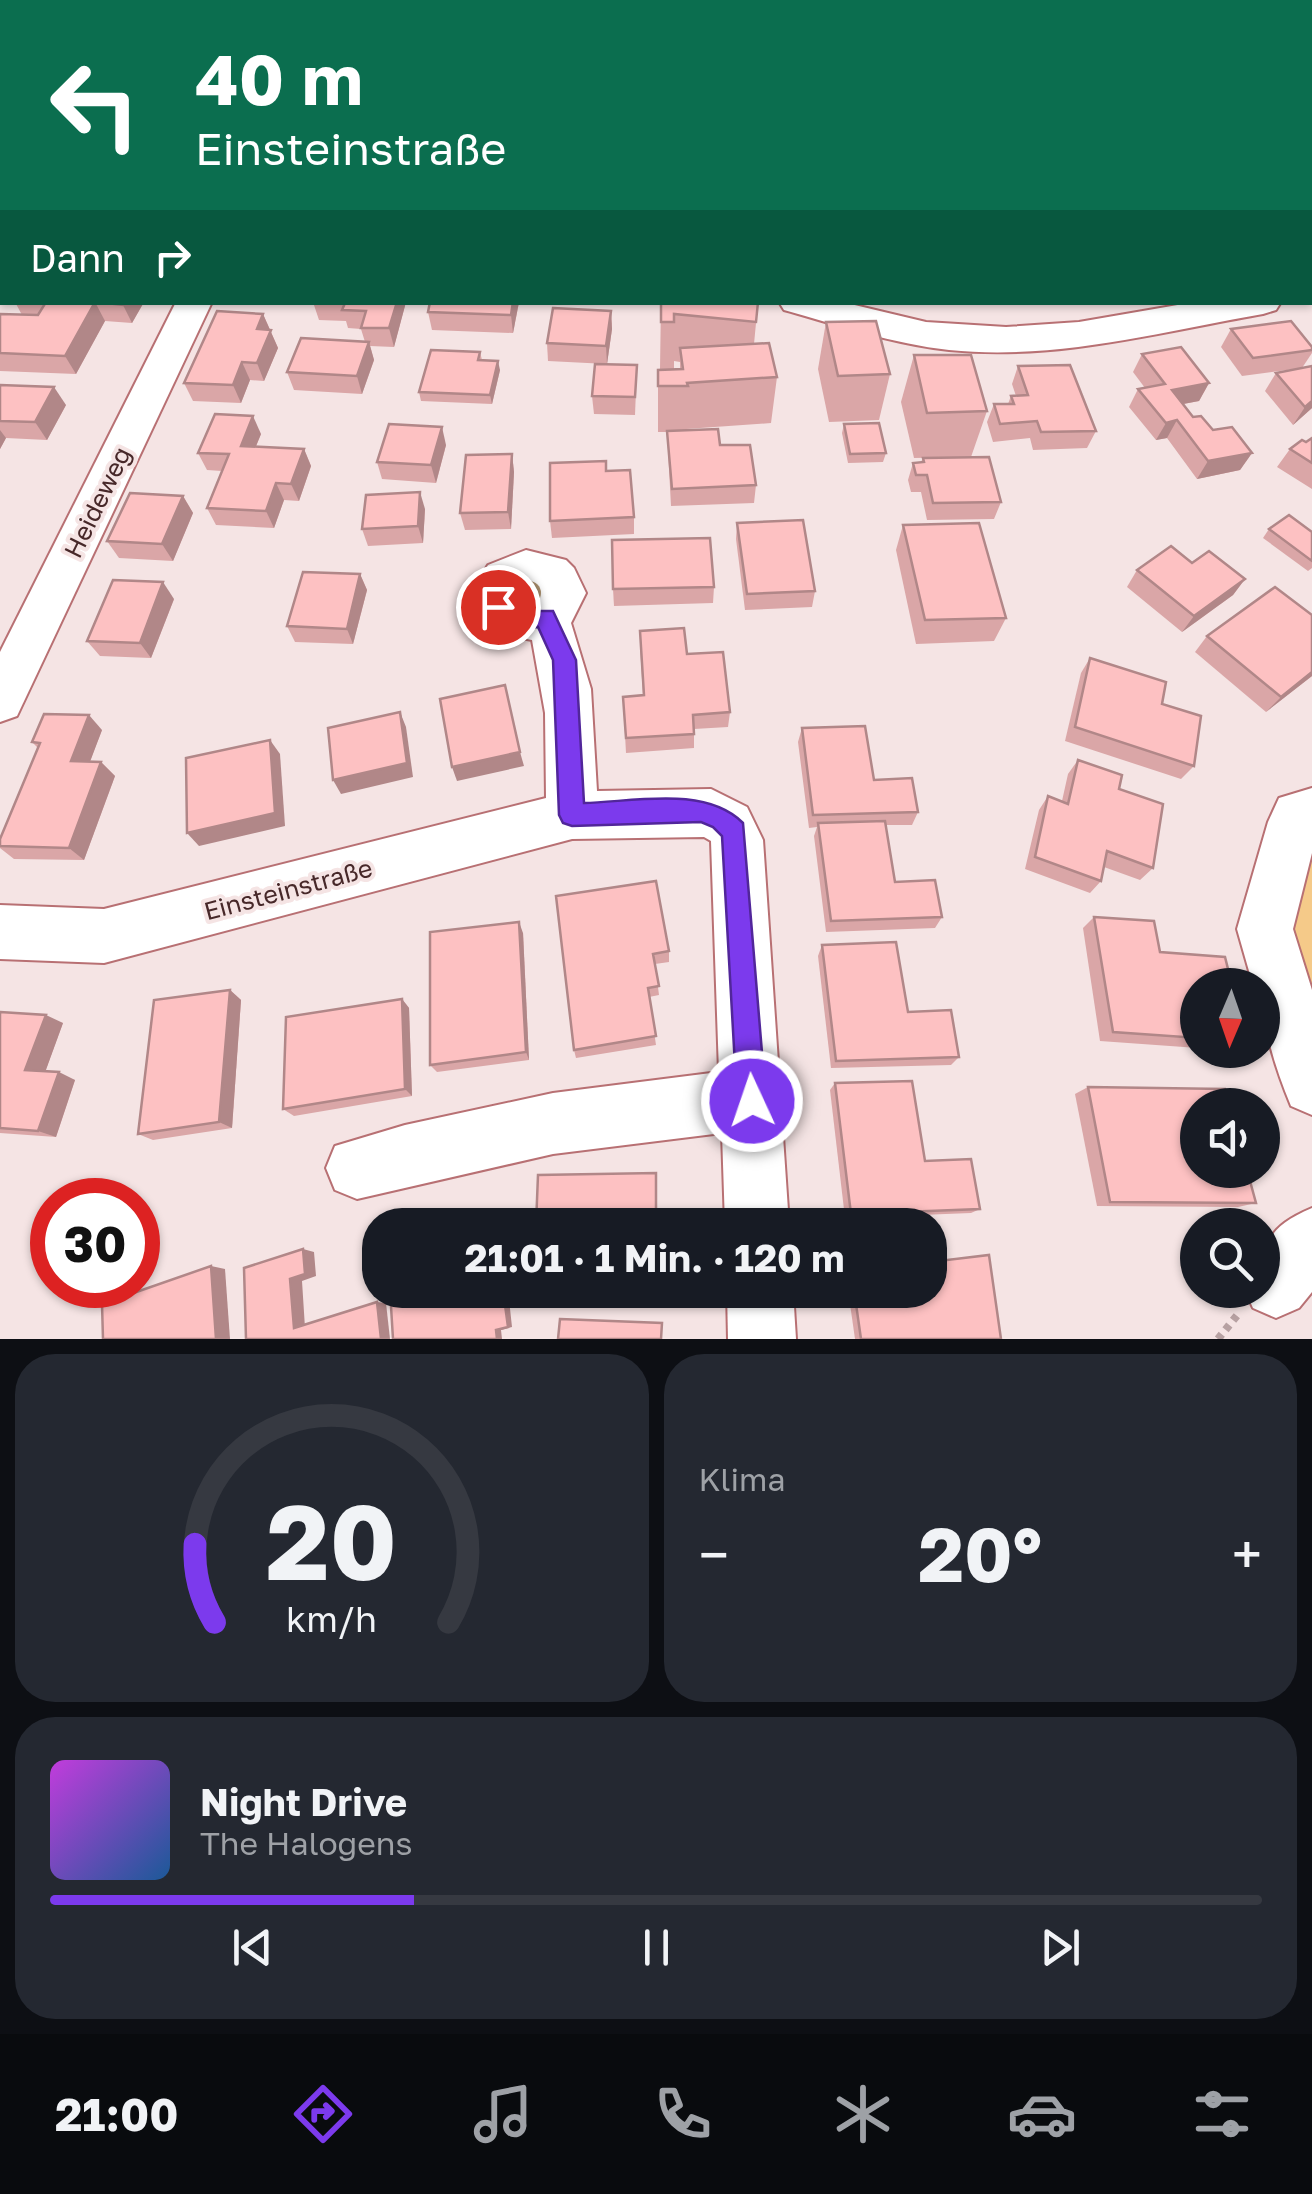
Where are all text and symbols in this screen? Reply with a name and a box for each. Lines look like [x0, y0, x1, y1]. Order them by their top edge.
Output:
text: 40 m [195, 36, 363, 120]
icon: left [30, 40, 160, 170]
text: Einsteinstraße [195, 121, 506, 175]
icon: right [145, 230, 200, 285]
text: Dann [30, 235, 125, 280]
street label: Heideweg [57, 441, 137, 563]
pin [456, 565, 541, 650]
icon: arrive [471, 580, 526, 635]
street label: Einsteinstraße [200, 852, 376, 926]
north arrow [1180, 968, 1280, 1068]
map controls [1180, 968, 1280, 1308]
position arrow [700, 1049, 804, 1153]
button: sound [1180, 1088, 1280, 1188]
speed limit sign: 30 [30, 1178, 160, 1308]
button: search [1180, 1208, 1280, 1308]
text: 21:01 · 1 Min. · 120 m [464, 1235, 845, 1280]
text: Klima [699, 1460, 785, 1498]
text: 20 [266, 1478, 397, 1603]
text: 20° [918, 1508, 1042, 1599]
text: − [699, 1521, 729, 1587]
text: + [1232, 1521, 1262, 1587]
text: km/h [286, 1597, 377, 1640]
text: Night Drive [200, 1779, 407, 1824]
text: The Halogens [200, 1824, 412, 1862]
icon: previous [225, 1920, 280, 1975]
icon: pause [629, 1920, 684, 1975]
icon: next [1033, 1920, 1088, 1975]
icon: directions [288, 2079, 358, 2149]
icon: music [468, 2079, 538, 2149]
icon: phone [648, 2079, 718, 2149]
icon: climate [828, 2079, 898, 2149]
icon: car [1007, 2079, 1077, 2149]
icon: filters [1187, 2079, 1257, 2149]
text: 21:00 [55, 2087, 178, 2141]

